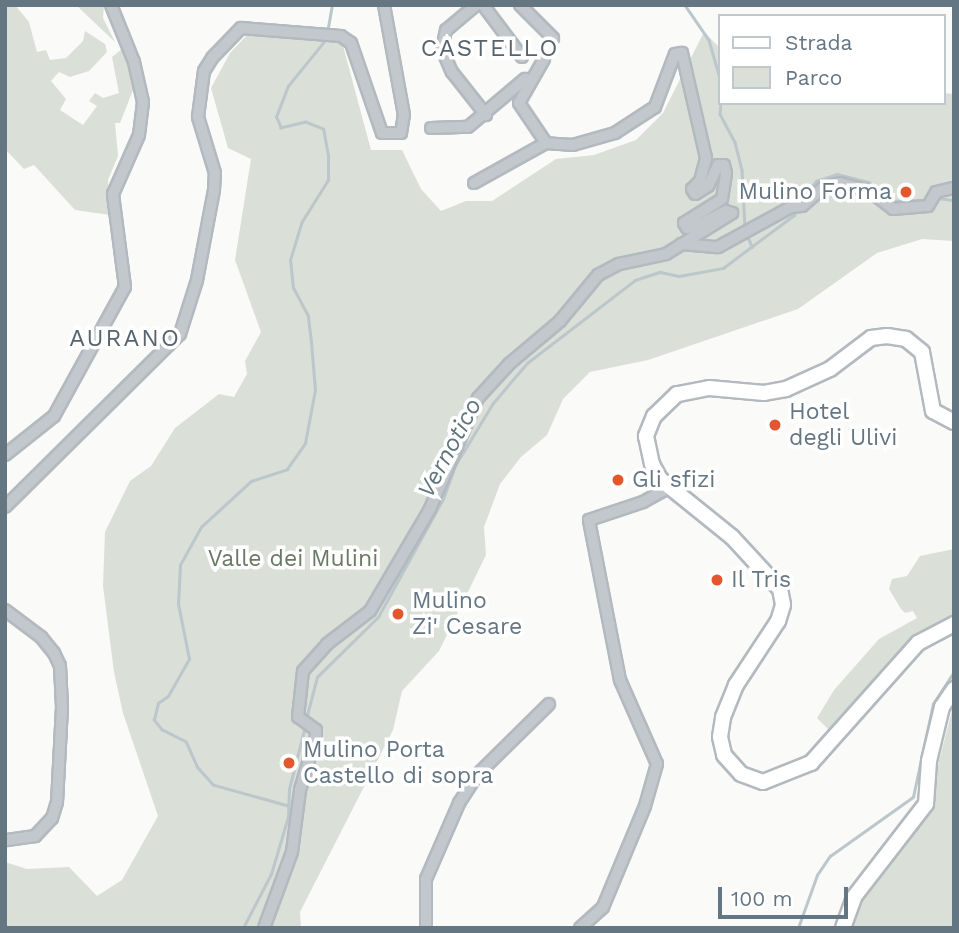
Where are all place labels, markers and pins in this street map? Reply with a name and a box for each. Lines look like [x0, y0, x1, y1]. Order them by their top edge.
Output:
place label: Mulino Forma [738, 178, 892, 206]
marker: Mulino Forma [898, 184, 914, 200]
place label: Hotel degli Ulivi [789, 398, 897, 452]
marker: Hotel degli Ulivi [767, 417, 783, 433]
place label: Gli sfizi [632, 466, 715, 494]
marker: Gli sfizi [610, 472, 626, 488]
place label: Il Tris [731, 566, 792, 594]
marker: Il Tris [709, 572, 725, 588]
place label: Mulino Zi' Cesare [412, 587, 522, 641]
marker: Mulino Zi' Cesare [390, 606, 406, 622]
place label: Mulino Porta Castello di sopra [303, 736, 493, 790]
marker: Mulino Porta Castello di sopra [281, 755, 297, 771]

